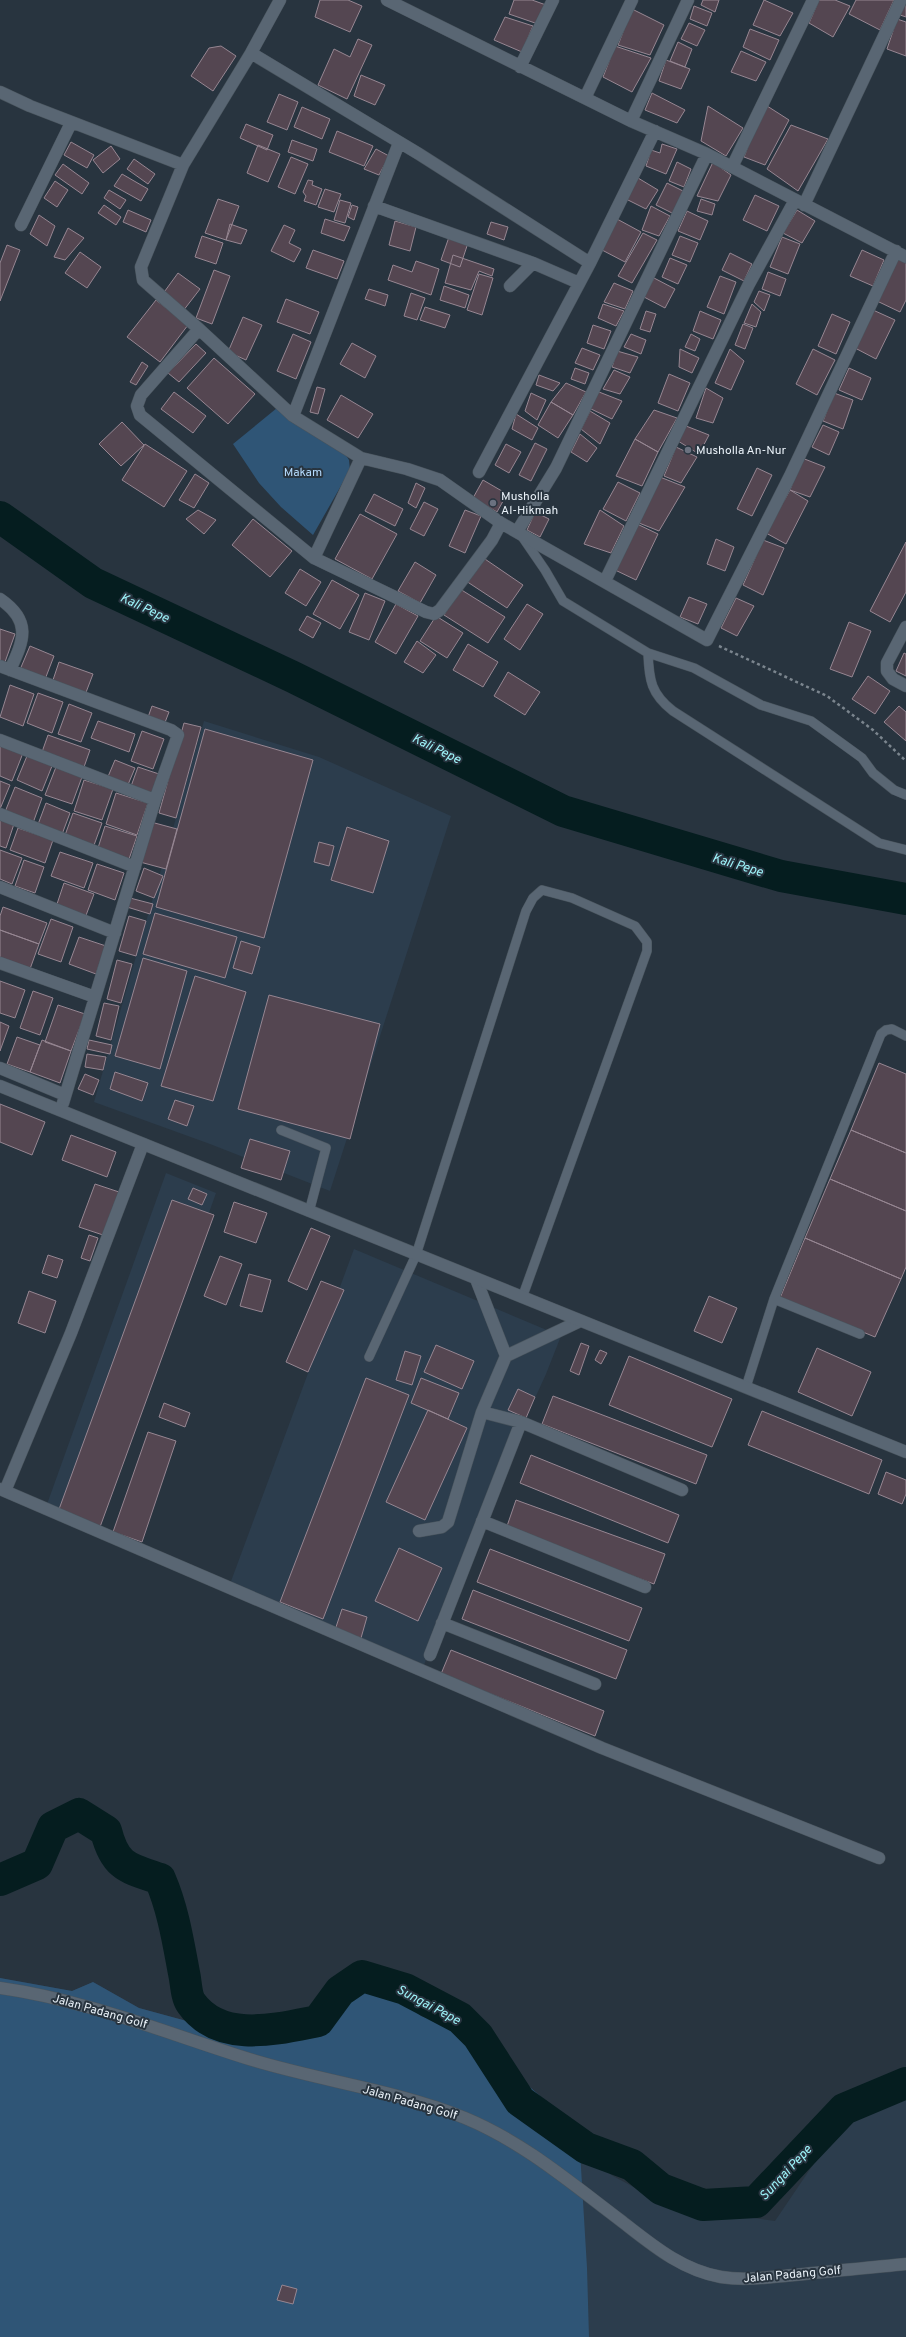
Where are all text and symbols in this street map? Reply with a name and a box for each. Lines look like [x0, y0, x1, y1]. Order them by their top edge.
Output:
place label: Musholla An-Nur [696, 443, 787, 459]
marker: Musholla An-Nur [683, 445, 693, 455]
park label: Makam [284, 465, 322, 481]
place label: Musholla Al-Hikmah [501, 489, 558, 519]
marker: Musholla Al-Hikmah [488, 498, 498, 508]
water label: Kali Pepe [117, 591, 171, 627]
water label: Kali Pepe [409, 731, 463, 769]
water label: Kali Pepe [710, 851, 765, 881]
water label: Sungai Pepe [393, 1982, 463, 2029]
street label: Jalan Padang Golf [51, 1991, 149, 2033]
street label: Jalan Padang Golf [361, 2082, 459, 2124]
water label: Sungai Pepe [757, 2142, 816, 2204]
street label: Jalan Padang Golf [743, 2263, 841, 2287]

